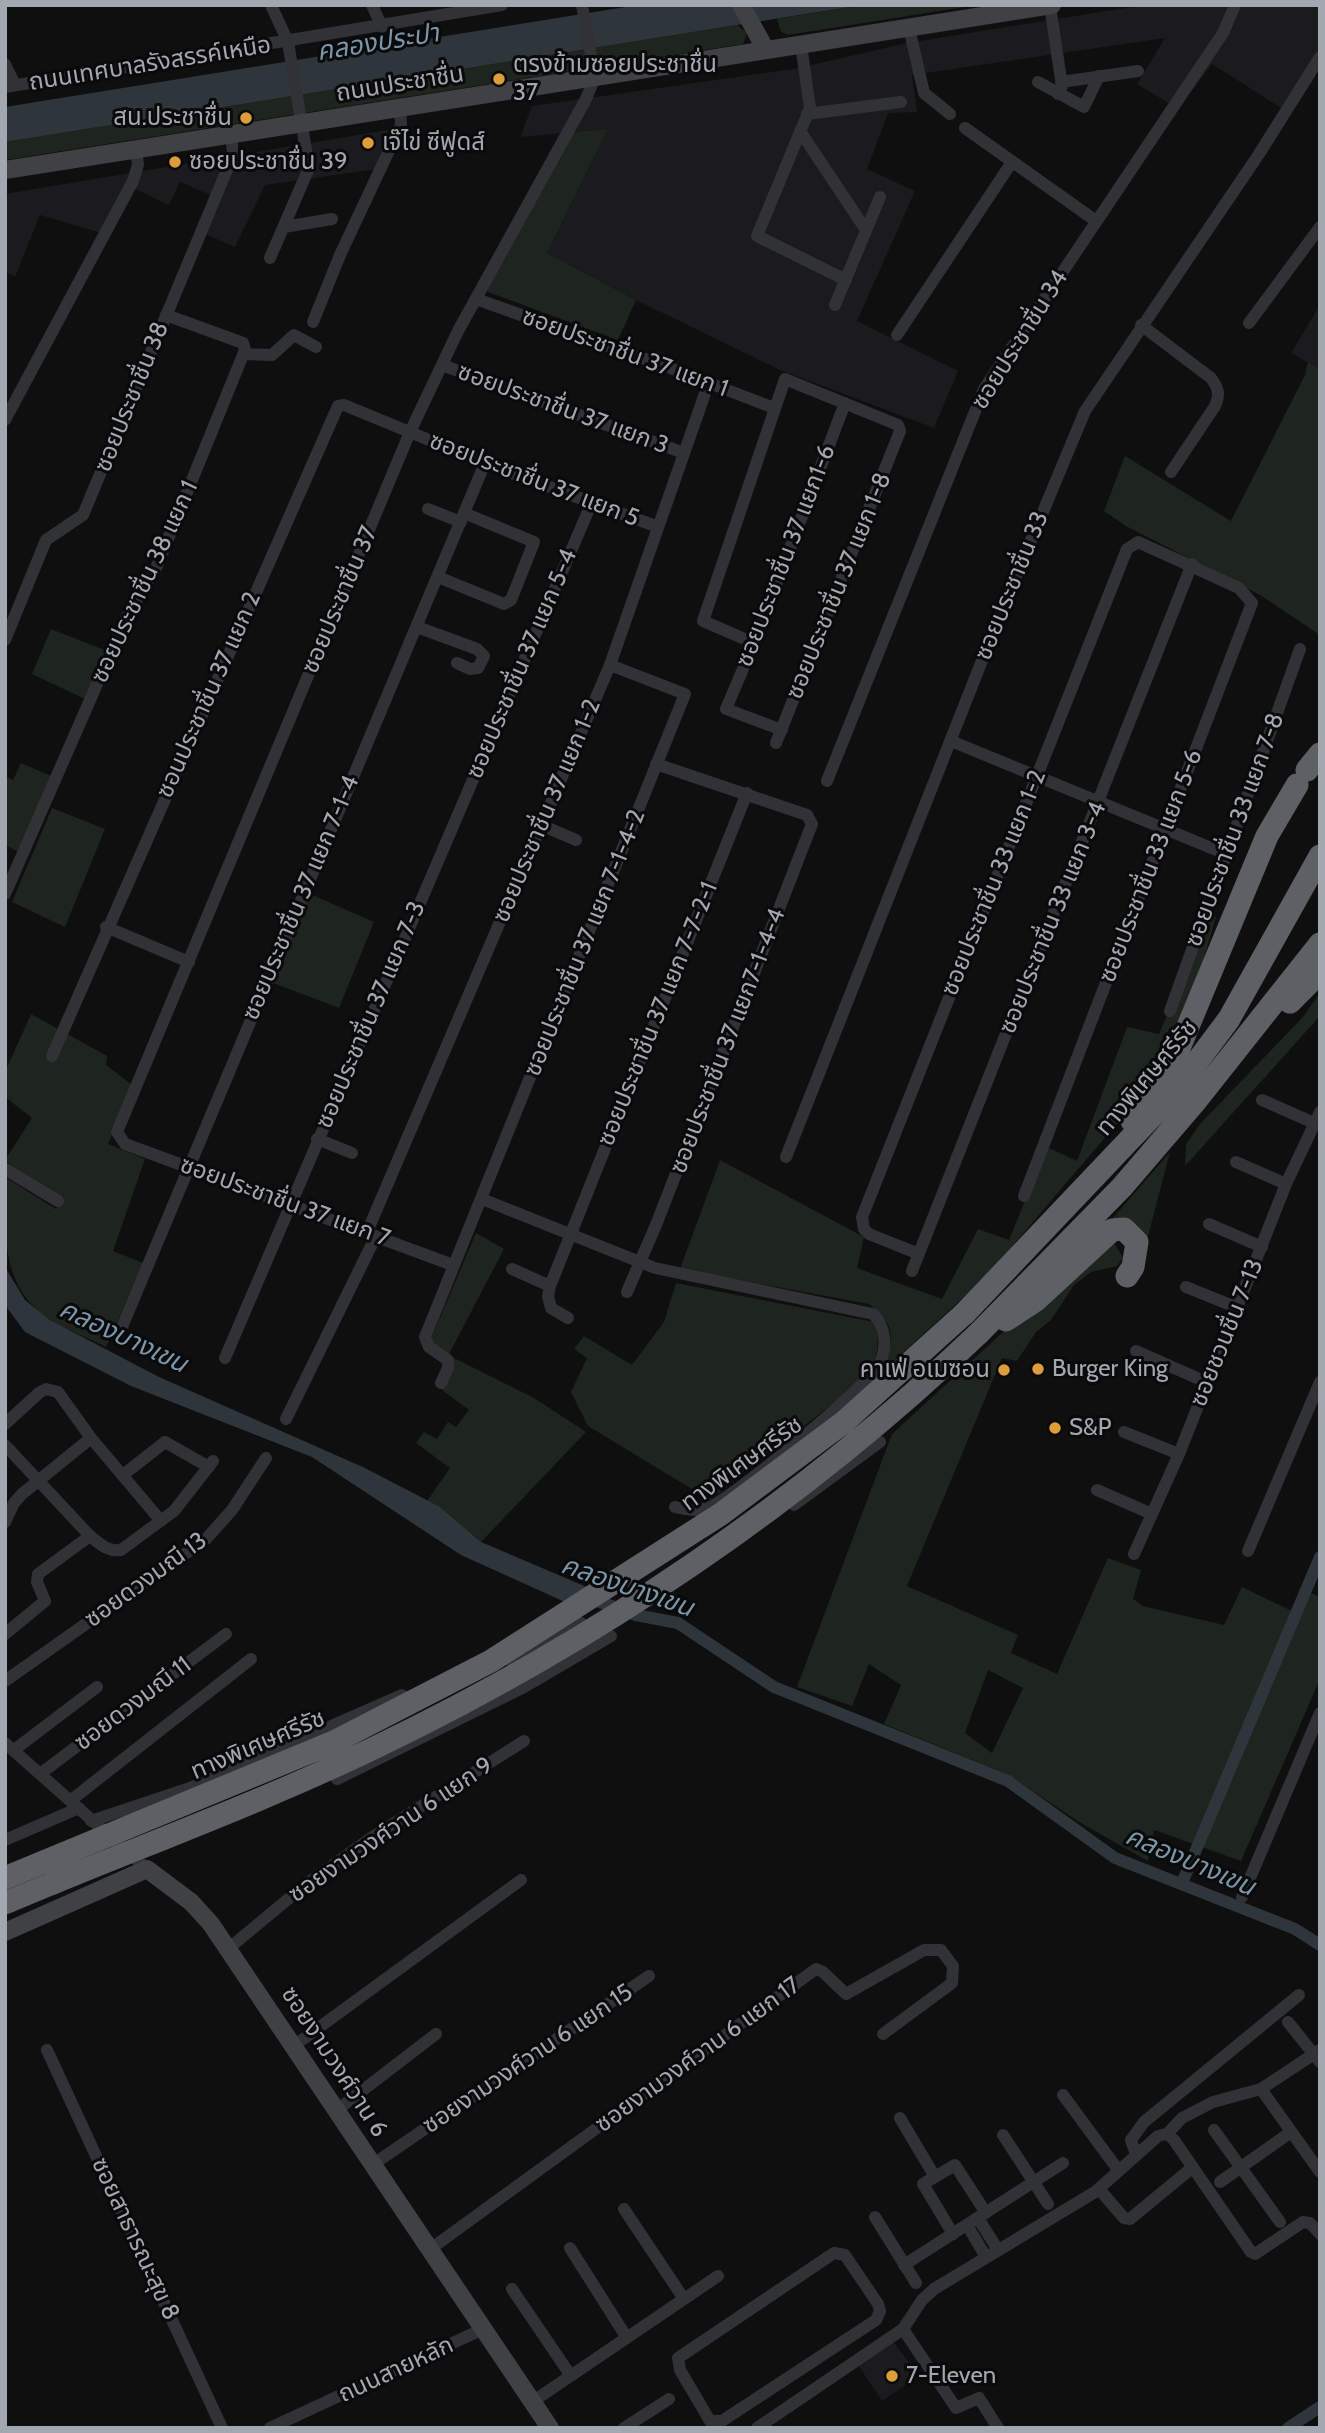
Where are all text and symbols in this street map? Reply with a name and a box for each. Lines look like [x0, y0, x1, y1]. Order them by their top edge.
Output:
water label: คลองประปา [315, 18, 441, 68]
street label: ถนนเทศบาลรังสรรค์เหนือ [27, 31, 273, 97]
place label: ตรงข้ามซอยประชาชื่น 37 [513, 51, 717, 107]
street label: ถนนประชาชื่น [334, 60, 466, 108]
marker: ตรงข้ามซอยประชาชื่น 37 [491, 71, 507, 87]
place label: สน.ประชาชื่น [113, 104, 232, 132]
marker: สน.ประชาชื่น [238, 110, 254, 126]
place label: เจ๊ไข่ ซีฟูดส์ [382, 129, 485, 157]
marker: เจ๊ไข่ ซีฟูดส์ [360, 135, 376, 151]
place label: ซอยประชาชื่น 39 [189, 148, 348, 176]
marker: ซอยประชาชื่น 39 [167, 154, 183, 170]
street label: ซอยประชาชื่น 34 [966, 265, 1074, 415]
street label: ซอยประชาชื่น 37 แยก 1 [518, 302, 732, 404]
street label: ซอยประชาชื่น 38 [89, 318, 175, 476]
street label: ซอยประชาชื่น 37 แยก 3 [454, 357, 672, 461]
street label: ซอยประชาชื่น 37 แยก 5 [425, 427, 643, 533]
street label: ซอยประชาชื่น 37 แยก1-6 [730, 441, 842, 671]
street label: ซอยประชาชื่น 37 แยก 1-8 [780, 468, 898, 704]
street label: ซอยประชาชื่น 38 แยก 1 [86, 476, 204, 688]
street label: ซอยประชาชื่น 33 [969, 507, 1055, 665]
street label: ซอยประชาชื่น 37 [296, 522, 384, 678]
street label: ซอยประชาชื่น 37 แยก 5-4 [461, 545, 583, 783]
street label: ซอนประชาชื่น 37 แยก 2 [151, 588, 267, 802]
street label: ซอยประชาชื่น 37 แยก 1-2 [487, 695, 607, 927]
street label: ซอยประชาชื่น 33 แยก 7-8 [1179, 709, 1291, 951]
street label: ซอยประชาชื่น 33 แยก 5-6 [1093, 745, 1209, 987]
street label: ซอยประชาชื่น 33 แยก 1-2 [936, 766, 1052, 1000]
street label: ซอยประชาชื่น 37 แยก 7-1-4 [236, 771, 366, 1025]
street label: ซอยประชาชื่น 33 แยก 3-4 [993, 798, 1113, 1038]
street label: ซอยประชาชื่น 37 แยก 7-1-4-2 [518, 805, 652, 1081]
street label: ซอยประชาชื่น 37 แยก 7-7-2-1 [592, 878, 724, 1150]
street label: ซอยประชาชื่น 37 แยก 7-3 [310, 897, 432, 1133]
street label: ซอยประชาชื่น 37 แยก7-1-4-4 [664, 904, 792, 1178]
street label: ทางพิเศษศรีรัช [1090, 1014, 1204, 1142]
street label: ซอยประชาชื่น 37 แยก 7 [176, 1151, 394, 1253]
street label: ซอยชวนชื่น 7-13 [1184, 1255, 1270, 1411]
water label: คลองบางเขน [54, 1294, 192, 1380]
place label: Burger King [1052, 1355, 1168, 1383]
place label: คาเฟ่ อเมซอน [860, 1356, 990, 1384]
marker: Burger King [1030, 1361, 1046, 1377]
marker: คาเฟ่ อเมซอน [996, 1362, 1012, 1378]
street label: ทางพิเศษศรีรัช [676, 1410, 808, 1518]
place label: S&P [1069, 1414, 1111, 1442]
marker: S&P [1047, 1420, 1063, 1436]
street label: ซอยดวงมณี 13 [79, 1526, 213, 1634]
water label: คลองบางเขน [557, 1550, 697, 1624]
street label: ซอยดวงมณี 11 [69, 1651, 197, 1757]
street label: ทางพิเศษศรีรัช [187, 1704, 329, 1786]
street label: ซอยงามวงศ์วาน 6 แยก 9 [284, 1751, 498, 1909]
water label: คลองบางเขน [1121, 1821, 1259, 1903]
street label: ซอยงามวงศ์วาน 6 แยก 17 [590, 1971, 806, 2139]
street label: ซอยงามวงศ์วาน 6 แยก 15 [418, 1978, 638, 2140]
street label: ซอยงามวงศ์วาน 6 [275, 1981, 393, 2143]
street label: ซอยสาธารณะสุข 8 [85, 2153, 185, 2325]
street label: ถนนสายหลัก [334, 2331, 458, 2409]
place label: 7-Eleven [906, 2362, 996, 2390]
marker: 7-Eleven [884, 2368, 900, 2384]

